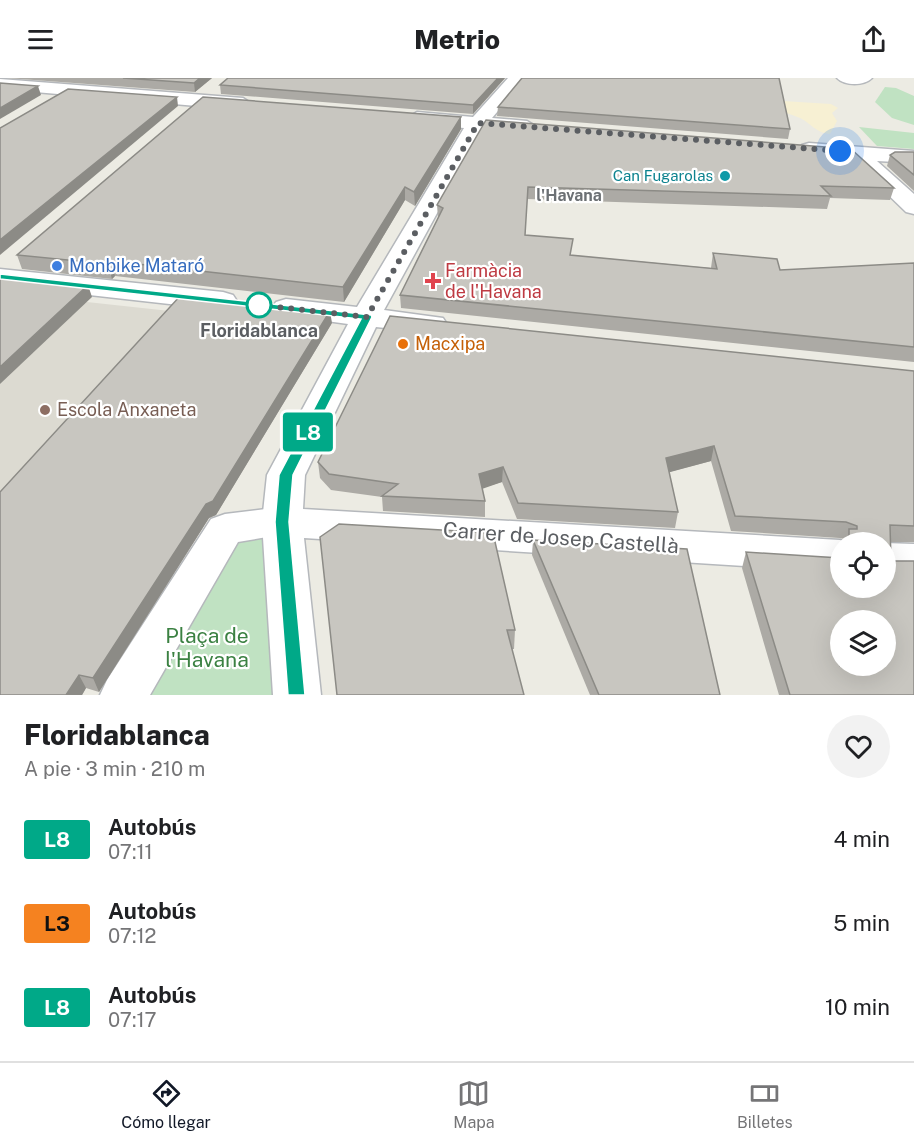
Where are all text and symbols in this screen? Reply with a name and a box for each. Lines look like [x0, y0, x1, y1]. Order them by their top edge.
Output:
icon: menu [24, 23, 57, 56]
text: Metrio [414, 23, 500, 55]
icon: share [857, 23, 890, 56]
your location [825, 136, 855, 166]
place label: Can Fugarolas [613, 167, 713, 184]
marker: Can Fugarolas [718, 169, 732, 183]
district label: l'Havana [536, 186, 602, 205]
place label: Monbike Mataró [69, 255, 204, 276]
marker: Monbike Mataró [50, 259, 64, 273]
place label: Farmàcia de l'Havana [445, 260, 542, 302]
marker: Farmàcia de l'Havana [426, 274, 440, 288]
marker: Floridablanca [246, 292, 272, 318]
place label: Floridablanca [200, 320, 318, 341]
place label: Macxipa [415, 333, 485, 354]
marker: Macxipa [396, 337, 410, 351]
place label: Escola Anxaneta [57, 399, 196, 420]
marker: Escola Anxaneta [38, 403, 52, 417]
line badge: L8 [281, 412, 335, 452]
text: L8 [295, 420, 321, 445]
street label: Carrer de Josep Castellà [442, 517, 680, 558]
map controls [830, 532, 896, 676]
button: locate [830, 532, 896, 598]
button: layers [830, 610, 896, 676]
park label: Plaça de l'Havana [165, 623, 249, 672]
button: heart [827, 715, 890, 778]
text: Floridablanca [24, 718, 210, 751]
text: A pie · 3 min · 210 m [24, 757, 205, 781]
text: Autobús [108, 814, 196, 840]
text: 4 min [834, 826, 890, 852]
text: L8 [44, 827, 70, 852]
text: 07:11 [108, 840, 153, 864]
text: Autobús [108, 898, 196, 924]
text: 5 min [833, 910, 890, 936]
text: L3 [44, 911, 70, 936]
text: 07:12 [108, 924, 156, 948]
text: Autobús [108, 982, 196, 1008]
text: 10 min [825, 994, 890, 1020]
text: L8 [44, 995, 70, 1020]
text: 07:17 [108, 1008, 157, 1032]
tab: Cómo llegar [121, 1077, 211, 1132]
tab: Mapa [453, 1077, 495, 1132]
tab: Billetes [737, 1077, 793, 1132]

